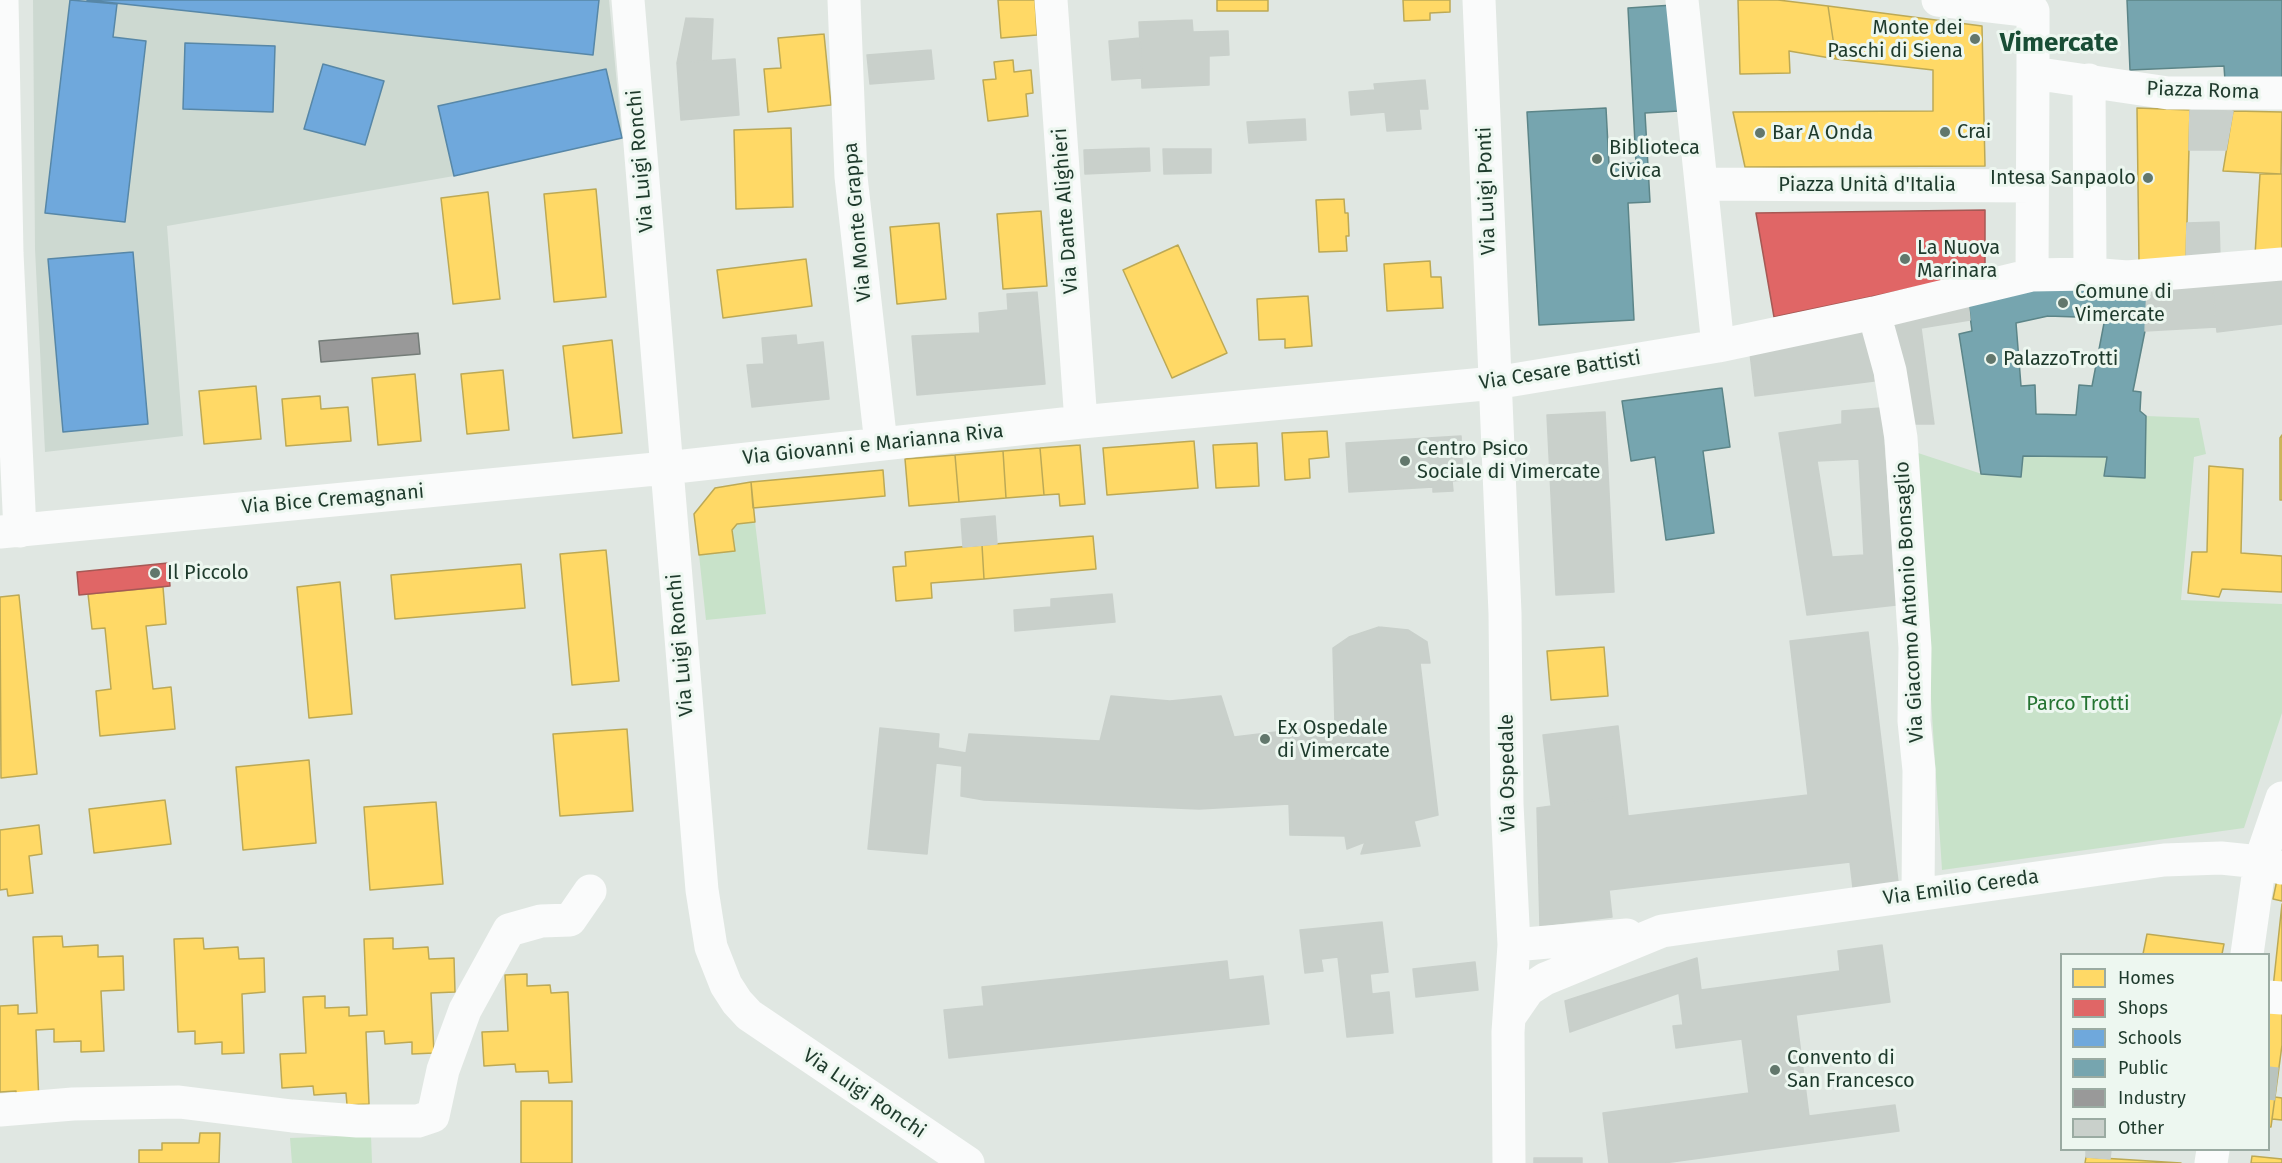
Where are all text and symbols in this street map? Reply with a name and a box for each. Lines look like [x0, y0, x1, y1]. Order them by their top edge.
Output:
place label: Monte dei Paschi di Siena [1827, 16, 1963, 63]
district label: Vimercate [2000, 28, 2118, 60]
marker: Monte dei Paschi di Siena [1968, 32, 1982, 46]
street label: Piazza Roma [2146, 77, 2260, 105]
street label: Via Luigi Ronchi [623, 89, 659, 233]
place label: Crai [1957, 120, 1991, 144]
place label: Bar A Onda [1772, 121, 1873, 145]
marker: Crai [1938, 125, 1952, 139]
street label: Via Luigi Ponti [1473, 126, 1501, 256]
marker: Bar A Onda [1753, 126, 1767, 140]
street label: Via Dante Alighieri [1048, 127, 1084, 295]
place label: Biblioteca Civica [1609, 136, 1700, 183]
street label: Via Monte Grappa [839, 141, 877, 303]
marker: Biblioteca Civica [1590, 152, 1604, 166]
place label: Intesa Sanpaolo [1990, 166, 2136, 190]
marker: Intesa Sanpaolo [2141, 171, 2155, 185]
street label: Piazza Unità d'Italia [1778, 173, 1956, 197]
place label: La Nuova Marinara [1917, 236, 2000, 283]
marker: La Nuova Marinara [1898, 252, 1912, 266]
place label: Comune di Vimercate [2075, 280, 2172, 327]
marker: Comune di Vimercate [2056, 296, 2070, 310]
street label: Via Cesare Battisti [1477, 346, 1643, 396]
place label: PalazzoTrotti [2003, 347, 2118, 371]
marker: PalazzoTrotti [1984, 352, 1998, 366]
street label: Via Giovanni e Marianna Riva [741, 419, 1005, 471]
place label: Centro Psico Sociale di Vimercate [1417, 437, 1600, 484]
marker: Centro Psico Sociale di Vimercate [1398, 454, 1412, 468]
street label: Via Giacomo Antonio Bonsaglio [1891, 461, 1929, 743]
street label: Via Bice Cremagnani [241, 480, 425, 520]
place label: Il Piccolo [167, 561, 249, 585]
marker: Il Piccolo [148, 566, 162, 580]
street label: Via Luigi Ronchi [663, 573, 699, 717]
park label: Parco Trotti [2026, 692, 2130, 716]
street label: Via Ospedale [1495, 714, 1521, 832]
place label: Ex Ospedale di Vimercate [1277, 716, 1390, 763]
marker: Ex Ospedale di Vimercate [1258, 732, 1272, 746]
street label: Via Emilio Cereda [1881, 865, 2041, 911]
legend [2060, 953, 2270, 1151]
text: Homes [2118, 967, 2174, 989]
text: Shops [2118, 997, 2168, 1019]
text: Schools [2118, 1027, 2182, 1049]
street label: Via Luigi Ronchi [798, 1044, 930, 1144]
place label: Convento di San Francesco [1787, 1046, 1915, 1093]
text: Public [2118, 1057, 2168, 1079]
marker: Convento di San Francesco [1768, 1063, 1782, 1077]
text: Industry [2118, 1087, 2186, 1109]
text: Other [2118, 1117, 2164, 1139]

